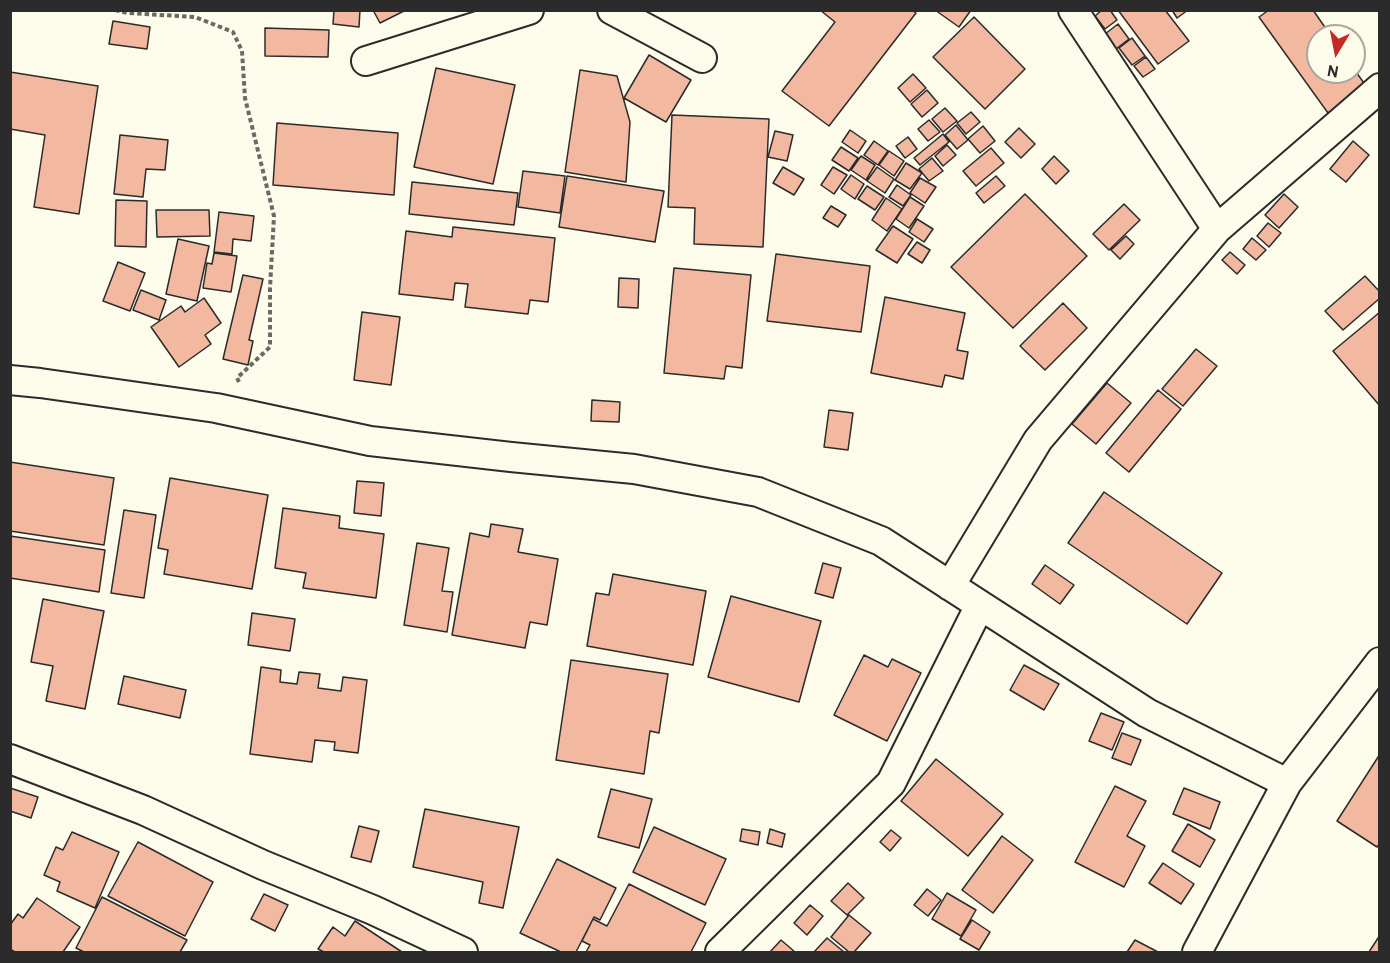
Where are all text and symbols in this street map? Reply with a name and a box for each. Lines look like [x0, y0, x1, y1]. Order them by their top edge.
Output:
north arrow [1306, 24, 1366, 84]
text: N [1326, 59, 1341, 81]

